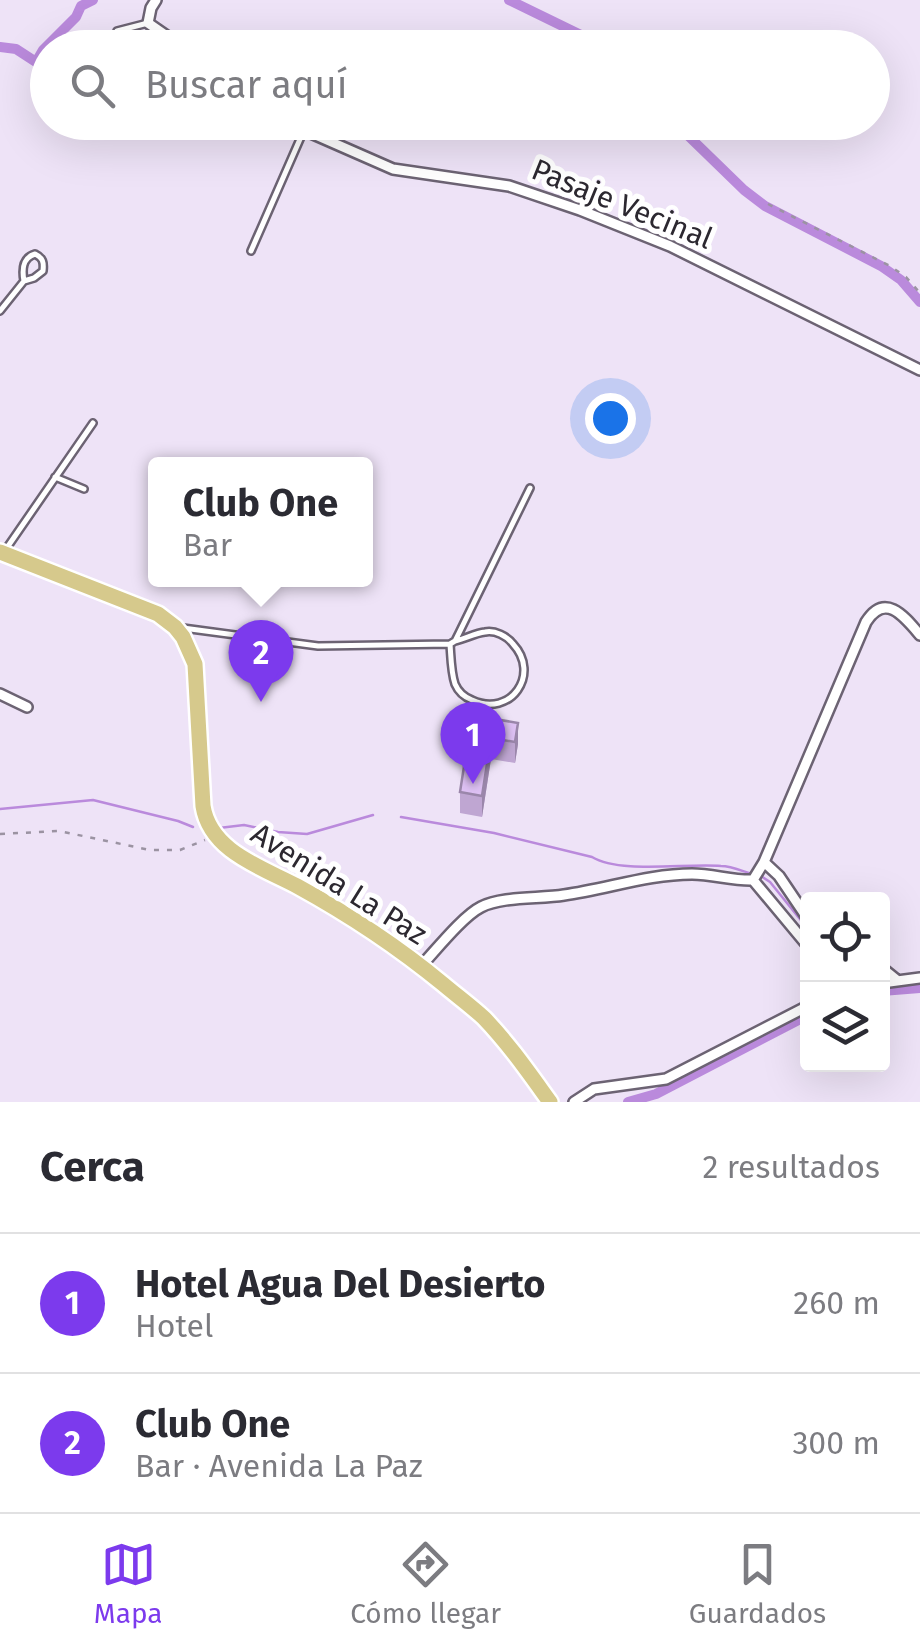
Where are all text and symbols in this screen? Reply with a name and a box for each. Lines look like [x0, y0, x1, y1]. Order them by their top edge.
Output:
search box [30, 30, 890, 140]
icon: search [65, 58, 120, 113]
text: Buscar aquí [145, 62, 347, 108]
street label: Pasaje Vecinal [526, 151, 718, 257]
your location [585, 393, 636, 444]
popup [148, 457, 373, 587]
text: Club One [183, 480, 338, 526]
text: Bar [183, 526, 232, 564]
pin: 2 [228, 620, 294, 702]
pin: 1 [440, 702, 506, 784]
street label: Avenida La Paz [244, 816, 434, 952]
map controls [800, 892, 890, 1072]
button: locate [800, 892, 890, 982]
button: layers [800, 982, 890, 1072]
text: Cerca [40, 1142, 145, 1192]
text: 2 resultados [702, 1148, 880, 1186]
text: Hotel Agua Del Desierto [135, 1261, 545, 1307]
text: 1 [65, 1284, 80, 1322]
text: 260 m [793, 1284, 880, 1322]
text: Hotel [135, 1307, 213, 1345]
text: Club One [135, 1401, 290, 1447]
text: 2 [64, 1424, 81, 1462]
text: 300 m [792, 1424, 880, 1462]
text: Bar · Avenida La Paz [135, 1447, 423, 1485]
tab: Mapa [94, 1537, 162, 1630]
tab: Cómo llegar [350, 1537, 501, 1630]
tab: Guardados [689, 1537, 826, 1630]

